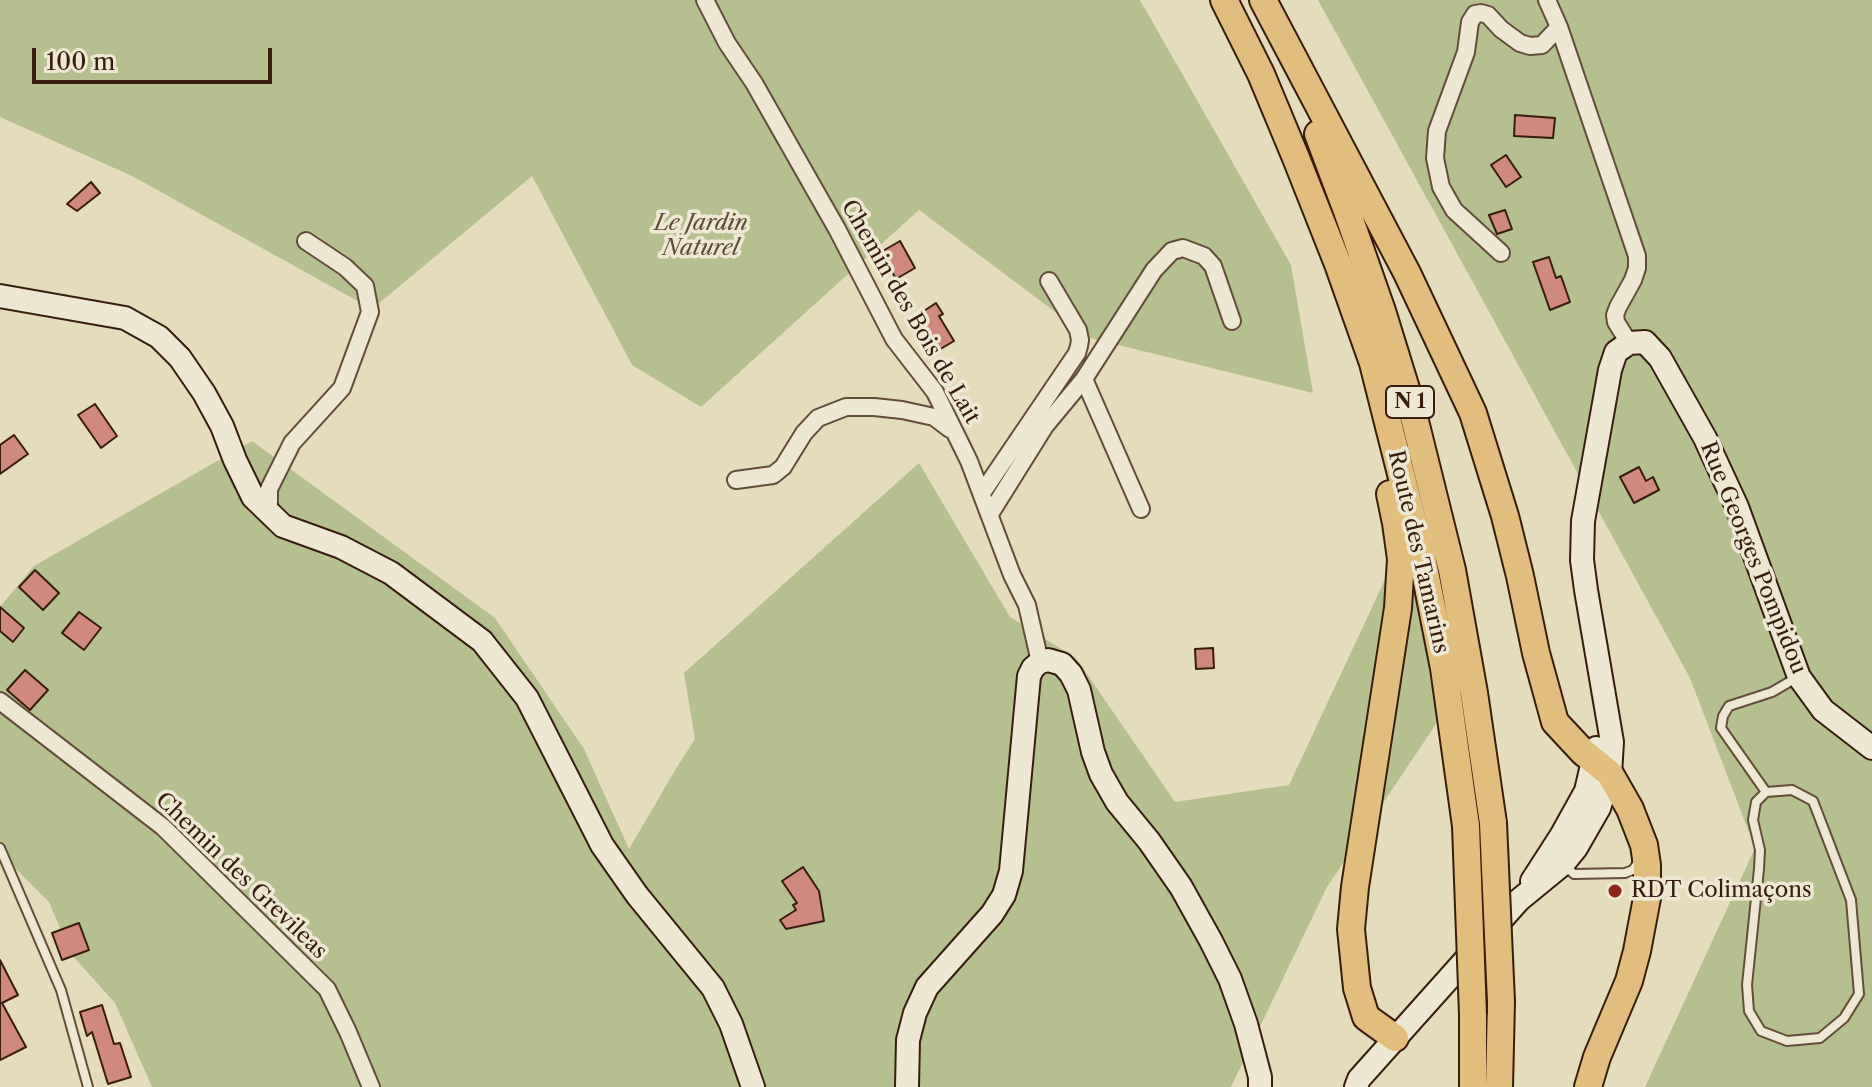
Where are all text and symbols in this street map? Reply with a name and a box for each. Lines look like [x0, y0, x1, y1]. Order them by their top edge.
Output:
scale bar [36, 32, 276, 82]
text: 100 m [46, 47, 115, 76]
street label: Chemin des Bois de Lait [835, 195, 985, 429]
park label: Le Jardin Naturel [654, 211, 748, 262]
road number: N 1 [1386, 386, 1434, 418]
street label: Rue Georges Pompidou [1694, 438, 1812, 678]
street label: Route des Tamarins [1382, 448, 1454, 656]
street label: Chemin des Grevileas [150, 787, 332, 965]
place label: RDT Colimaçons [1631, 878, 1812, 904]
marker: RDT Colimaçons [1606, 882, 1624, 900]

